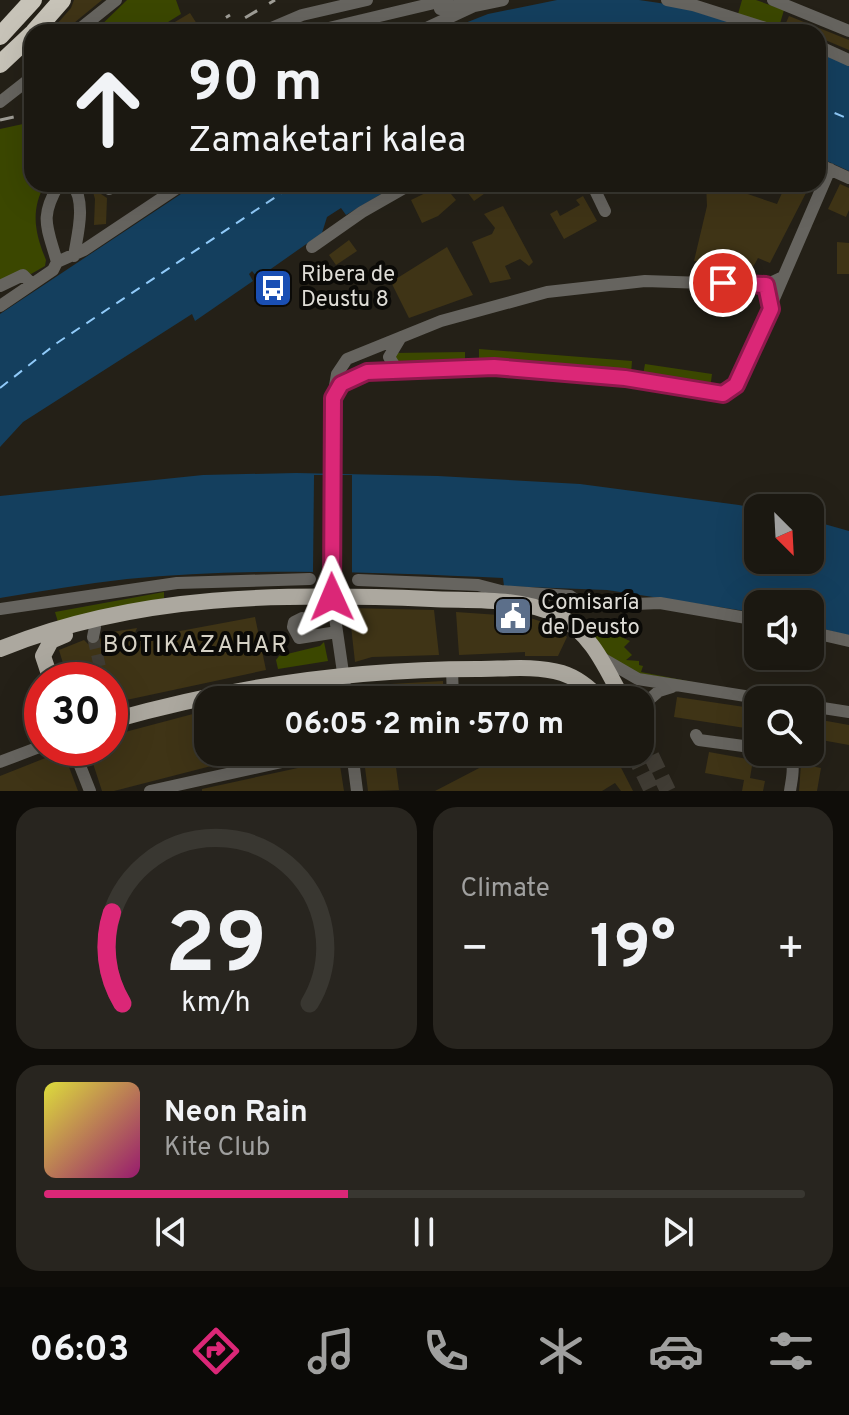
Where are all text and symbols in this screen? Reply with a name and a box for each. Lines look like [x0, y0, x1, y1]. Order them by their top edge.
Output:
text: 90 m [188, 50, 323, 120]
icon: ahead [56, 56, 160, 160]
text: Zamaketari kalea [188, 119, 466, 165]
pin [689, 249, 757, 317]
icon: arrive [701, 261, 745, 305]
place label: Ribera de Deustu 8 [301, 262, 395, 314]
bus stop icon: Ribera de Deustu 8 [252, 267, 294, 309]
north arrow [744, 494, 824, 574]
map controls [744, 494, 824, 766]
position arrow [290, 555, 374, 639]
place label: Comisaría de Deusto [541, 590, 640, 642]
button: sound [744, 590, 824, 670]
public building icon: Comisaría de Deusto [492, 595, 534, 637]
district label: BOTIKAZAHAR [103, 631, 289, 661]
speed limit sign: 30 [24, 662, 128, 766]
button: search [744, 686, 824, 766]
text: 06:05 · 2 min · 570 m [284, 707, 564, 744]
text: Climate [461, 873, 550, 906]
text: 29 [165, 897, 267, 1002]
text: 19° [590, 913, 676, 989]
text: − [461, 923, 489, 979]
text: + [777, 923, 805, 979]
text: km/h [182, 986, 251, 1022]
text: Neon Rain [164, 1095, 308, 1132]
text: Kite Club [164, 1132, 270, 1165]
icon: previous [149, 1210, 193, 1254]
icon: pause [402, 1210, 446, 1254]
icon: next [656, 1210, 700, 1254]
icon: directions [188, 1323, 244, 1379]
icon: music [303, 1323, 359, 1379]
icon: phone [418, 1323, 474, 1379]
icon: climate [533, 1323, 589, 1379]
icon: car [648, 1323, 704, 1379]
icon: filters [763, 1323, 819, 1379]
text: 06:03 [30, 1328, 129, 1374]

